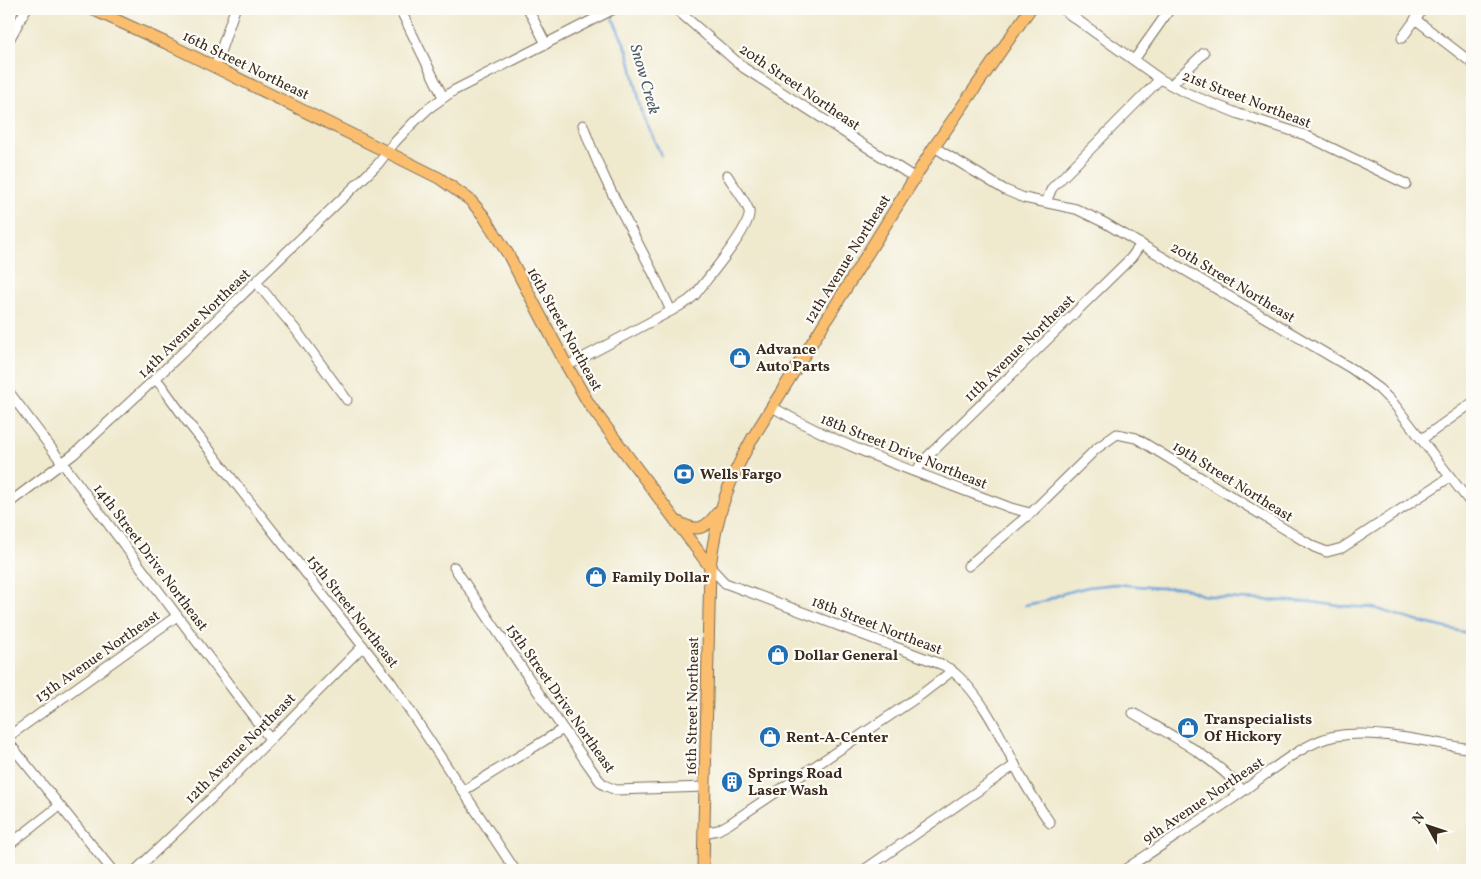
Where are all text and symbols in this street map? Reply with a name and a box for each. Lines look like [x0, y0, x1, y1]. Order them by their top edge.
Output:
street label: 16th Street Northeast [178, 26, 312, 106]
street label: 20th Street Northeast [734, 40, 864, 137]
water label: Snow Creek [624, 42, 665, 118]
street label: 21st Street Northeast [1179, 66, 1314, 135]
street label: 12th Avenue Northeast [800, 191, 897, 329]
street label: 20th Street Northeast [1166, 238, 1299, 329]
street label: 14th Avenue Northeast [134, 264, 256, 384]
street label: 16th Street Northeast [521, 264, 607, 396]
street label: 11th Avenue Northeast [960, 291, 1080, 408]
place label: Advance Auto Parts [756, 340, 830, 378]
shop icon: Advance Auto Parts [728, 346, 752, 370]
street label: 18th Street Drive Northeast [817, 409, 990, 496]
street label: 19th Street Northeast [1168, 437, 1297, 528]
bank icon: Wells Fargo [672, 462, 696, 486]
place label: Wells Fargo [700, 465, 782, 486]
street label: 14th Street Drive Northeast [87, 480, 212, 636]
street label: 15th Street Northeast [301, 551, 403, 673]
shop icon: Family Dollar [584, 565, 608, 589]
place label: Family Dollar [612, 568, 709, 589]
street label: 18th Street Northeast [808, 592, 945, 661]
street label: 13th Avenue Northeast [31, 606, 165, 708]
street label: 15th Street Drive Northeast [500, 620, 619, 778]
street label: 16th Street Northeast [682, 636, 705, 776]
shop icon: Dollar General [766, 643, 790, 667]
place label: Dollar General [794, 646, 898, 667]
street label: 12th Avenue Northeast [181, 689, 301, 809]
place label: Transpecialists Of Hickory [1204, 710, 1312, 748]
shop icon: Transpecialists Of Hickory [1176, 716, 1200, 740]
shop icon: Rent-A-Center [758, 725, 782, 749]
place label: Rent-A-Center [786, 728, 888, 749]
street label: 9th Avenue Northeast [1139, 753, 1269, 850]
place label: Springs Road Laser Wash [748, 764, 842, 802]
building icon: Springs Road Laser Wash [720, 770, 744, 794]
north arrow [1404, 802, 1454, 852]
text: N [1409, 809, 1430, 829]

